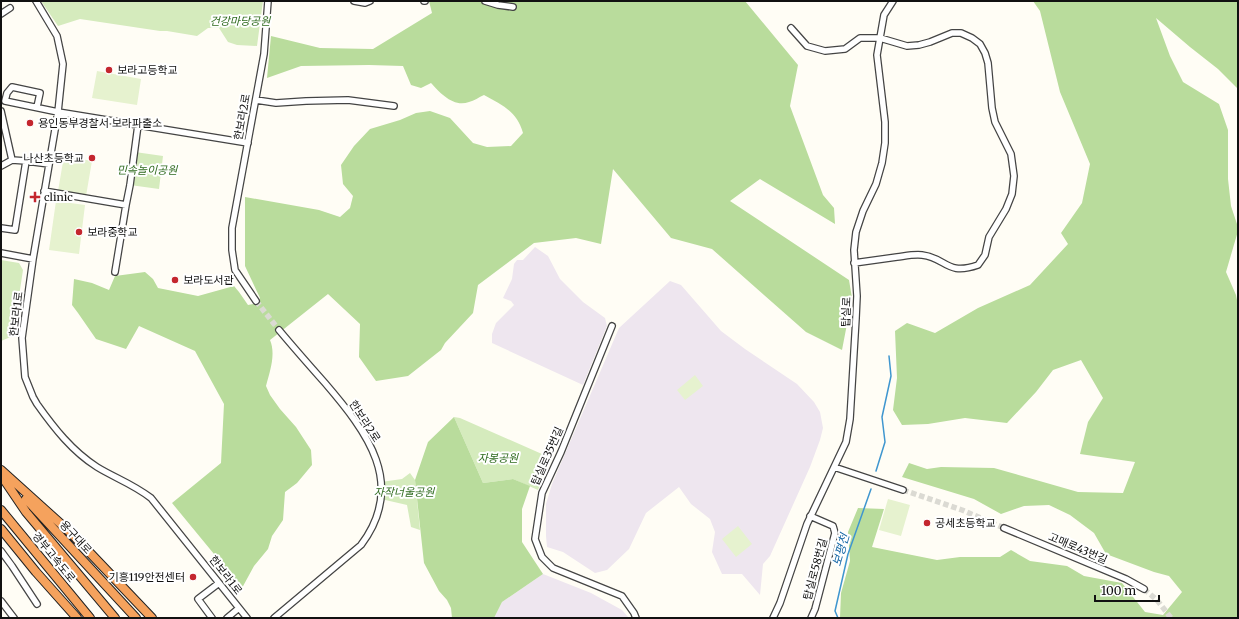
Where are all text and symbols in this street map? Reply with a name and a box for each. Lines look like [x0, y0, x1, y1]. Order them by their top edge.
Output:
park label: 건강마당공원 [210, 14, 271, 28]
place label: 보라고등학교 [117, 63, 178, 77]
marker: 보라고등학교 [104, 65, 114, 75]
street label: 한보라2로 [231, 93, 253, 141]
place label: 용인동부경찰서 보라파출소 [38, 116, 162, 130]
marker: 용인동부경찰서 보라파출소 [25, 118, 35, 128]
place label: 나산초등학교 [23, 151, 84, 165]
marker: 나산초등학교 [87, 153, 97, 163]
park label: 민속놀이공원 [117, 163, 178, 177]
place label: clinic [44, 190, 73, 204]
marker: clinic [29, 191, 41, 203]
place label: 보라중학교 [87, 225, 138, 239]
marker: 보라중학교 [74, 227, 84, 237]
place label: 보라도서관 [183, 273, 234, 287]
marker: 보라도서관 [170, 275, 180, 285]
street label: 한보라1로 [6, 291, 26, 337]
street label: 탑실로 [838, 297, 854, 327]
street label: 한보라2로 [346, 397, 384, 445]
street label: 탑실로35번길 [528, 425, 566, 487]
park label: 자봉공원 [478, 451, 519, 465]
park label: 자작너울공원 [374, 485, 435, 499]
place label: 공세초등학교 [935, 516, 996, 530]
street label: 용구대로 [57, 517, 95, 557]
marker: 공세초등학교 [922, 518, 932, 528]
street label: 경부고속도로 [29, 529, 79, 585]
street label: 고매로43번길 [1046, 529, 1110, 567]
water label: 보평천 [829, 530, 853, 568]
street label: 탑실로58번길 [800, 537, 830, 601]
street label: 한보라1로 [206, 553, 246, 597]
place label: 기흥119안전센터 [109, 570, 185, 584]
marker: 기흥119안전센터 [188, 572, 198, 582]
scale bar [1095, 577, 1159, 603]
text: 100 m [1101, 583, 1136, 598]

